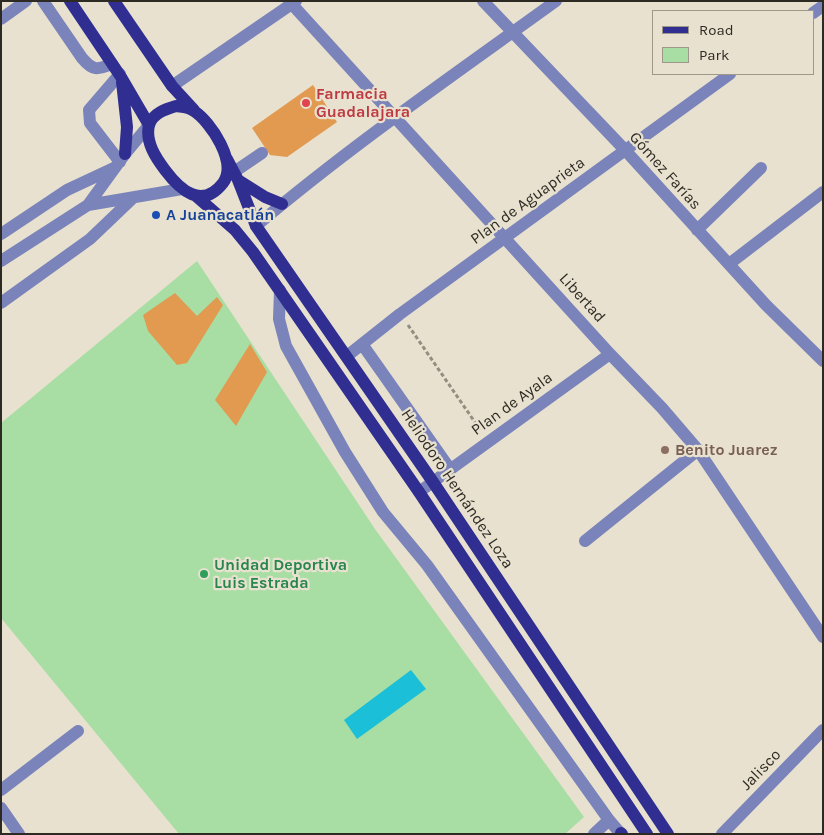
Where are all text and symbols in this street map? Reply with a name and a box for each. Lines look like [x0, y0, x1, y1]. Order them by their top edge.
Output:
legend [652, 10, 814, 75]
text: Road [699, 21, 734, 39]
text: Park [699, 46, 729, 64]
place label: Farmacia Guadalajara [316, 84, 410, 122]
marker: Farmacia Guadalajara [300, 97, 312, 109]
street label: Gómez Farías [625, 128, 705, 214]
street label: Plan de Aguaprieta [467, 153, 589, 249]
place label: A Juanacatlán [166, 205, 274, 225]
marker: A Juanacatlán [150, 209, 162, 221]
street label: Libertad [555, 269, 609, 327]
street label: Plan de Ayala [468, 368, 556, 440]
street label: Heliodoro Hernández Loza [396, 406, 518, 572]
place label: Benito Juarez [675, 440, 778, 460]
marker: Benito Juarez [659, 444, 671, 456]
place label: Unidad Deportiva Luis Estrada [214, 555, 347, 593]
marker: Unidad Deportiva Luis Estrada [198, 568, 210, 580]
street label: Jalisco [737, 745, 785, 795]

